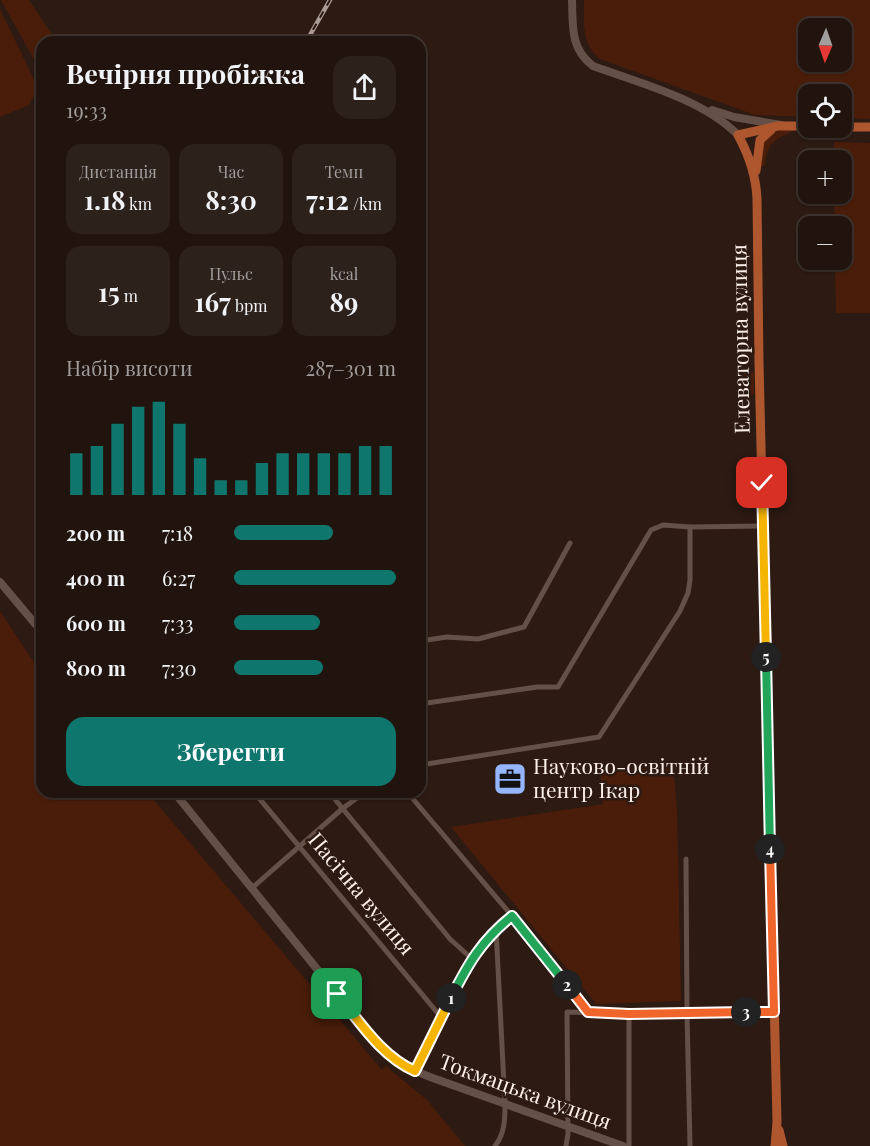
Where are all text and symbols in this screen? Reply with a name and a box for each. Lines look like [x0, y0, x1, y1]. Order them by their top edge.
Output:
north arrow [798, 18, 852, 72]
map controls [798, 18, 852, 270]
text: Вечірня пробіжка [66, 55, 305, 91]
button: share [333, 56, 396, 119]
button: locate [798, 84, 852, 138]
text: 19:33 [66, 96, 107, 123]
button: + [798, 150, 852, 204]
text: Дистанція [79, 161, 157, 182]
text: Час [218, 161, 244, 182]
text: Темп [325, 161, 363, 182]
text: 1.18 [84, 182, 126, 217]
text: 8:30 [205, 182, 257, 217]
text: 7:12 [306, 182, 349, 217]
text: km [126, 193, 152, 214]
text: /km [349, 193, 382, 214]
button: − [798, 216, 852, 270]
street label: Елеваторна вулиця [723, 244, 755, 434]
text: Пульс [209, 263, 253, 284]
text: kcal [330, 263, 358, 284]
text: 15 [98, 274, 120, 309]
text: 167 [195, 284, 231, 319]
text: 89 [330, 284, 358, 319]
text: m [120, 285, 138, 306]
text: bpm [231, 295, 267, 316]
text: Набір висоти [66, 354, 192, 381]
text: 287–301 m [306, 354, 396, 381]
pin [736, 457, 787, 508]
icon: check [745, 466, 778, 499]
text: 200 m [66, 519, 125, 546]
text: 7:18 [162, 519, 193, 546]
text: 400 m [66, 564, 125, 591]
text: 6:27 [162, 564, 195, 591]
text: 600 m [66, 609, 126, 636]
text: 7:33 [162, 609, 193, 636]
pin: 5 [751, 642, 781, 672]
text: 5 [762, 646, 770, 667]
text: 800 m [66, 654, 126, 681]
text: 7:30 [162, 654, 196, 681]
button: Зберегти [66, 717, 396, 786]
place label: Науково-освітній центр Ікар [533, 751, 709, 803]
office icon: Науково-освітній центр Ікар [492, 761, 528, 797]
street label: Пасічна вулиця [303, 826, 422, 960]
pin: 4 [755, 834, 785, 864]
text: 4 [766, 838, 774, 859]
pin [311, 968, 362, 1019]
pin: 2 [552, 970, 582, 1000]
text: 2 [563, 974, 571, 995]
icon: arrive [320, 977, 353, 1010]
pin: 1 [436, 983, 466, 1013]
text: 1 [448, 987, 454, 1008]
pin: 3 [731, 997, 761, 1027]
text: 3 [742, 1001, 750, 1022]
street label: Токмацька вулиця [436, 1046, 616, 1134]

